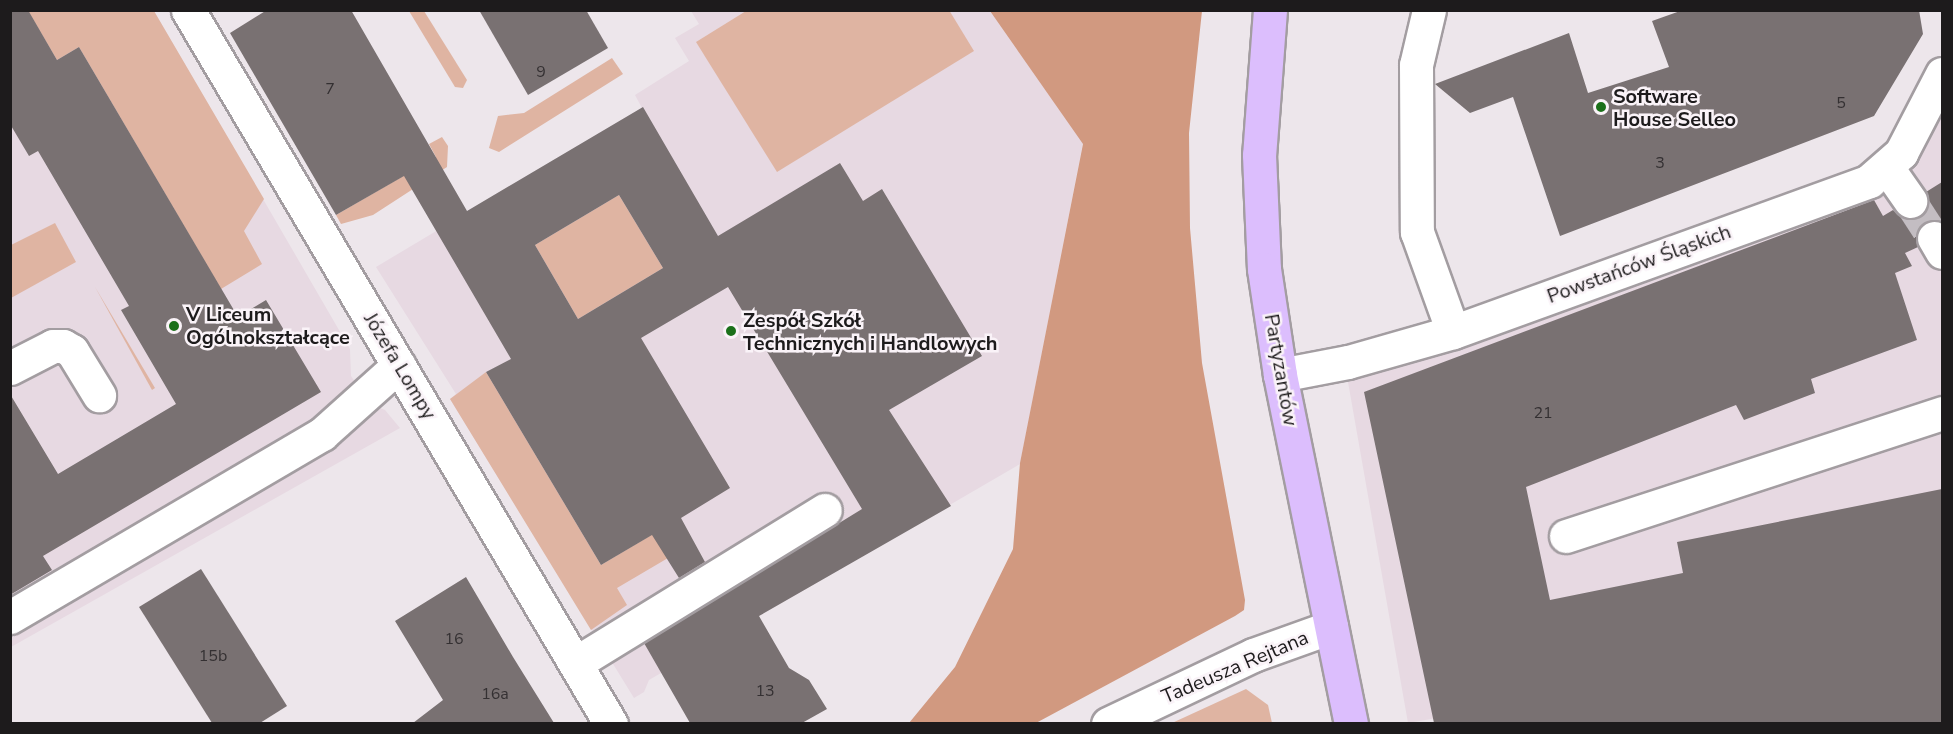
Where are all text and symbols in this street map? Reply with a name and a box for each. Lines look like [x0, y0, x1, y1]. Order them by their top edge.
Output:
house number: 9 [536, 62, 546, 82]
house number: 7 [325, 79, 335, 99]
place label: Software House Selleo [1613, 84, 1736, 131]
house number: 5 [1836, 93, 1846, 113]
marker: Software House Selleo [1594, 100, 1608, 114]
house number: 3 [1655, 153, 1665, 173]
street label: Powstańców Śląskich [1544, 220, 1734, 308]
place label: V Liceum Ogólnokształcące [186, 302, 350, 349]
street label: Józefa Lompy [359, 308, 441, 424]
place label: Zespół Szkół Technicznych i Handlowych [743, 308, 998, 355]
street label: Partyzantów [1259, 312, 1303, 428]
marker: V Liceum Ogólnokształcące [167, 319, 181, 333]
marker: Zespół Szkół Technicznych i Handlowych [724, 324, 738, 338]
house number: 21 [1533, 403, 1553, 423]
street label: Tadeusza Rejtana [1158, 625, 1312, 709]
house number: 16 [444, 629, 464, 649]
house number: 15b [199, 646, 227, 666]
house number: 13 [755, 681, 775, 701]
house number: 16a [481, 684, 509, 704]

